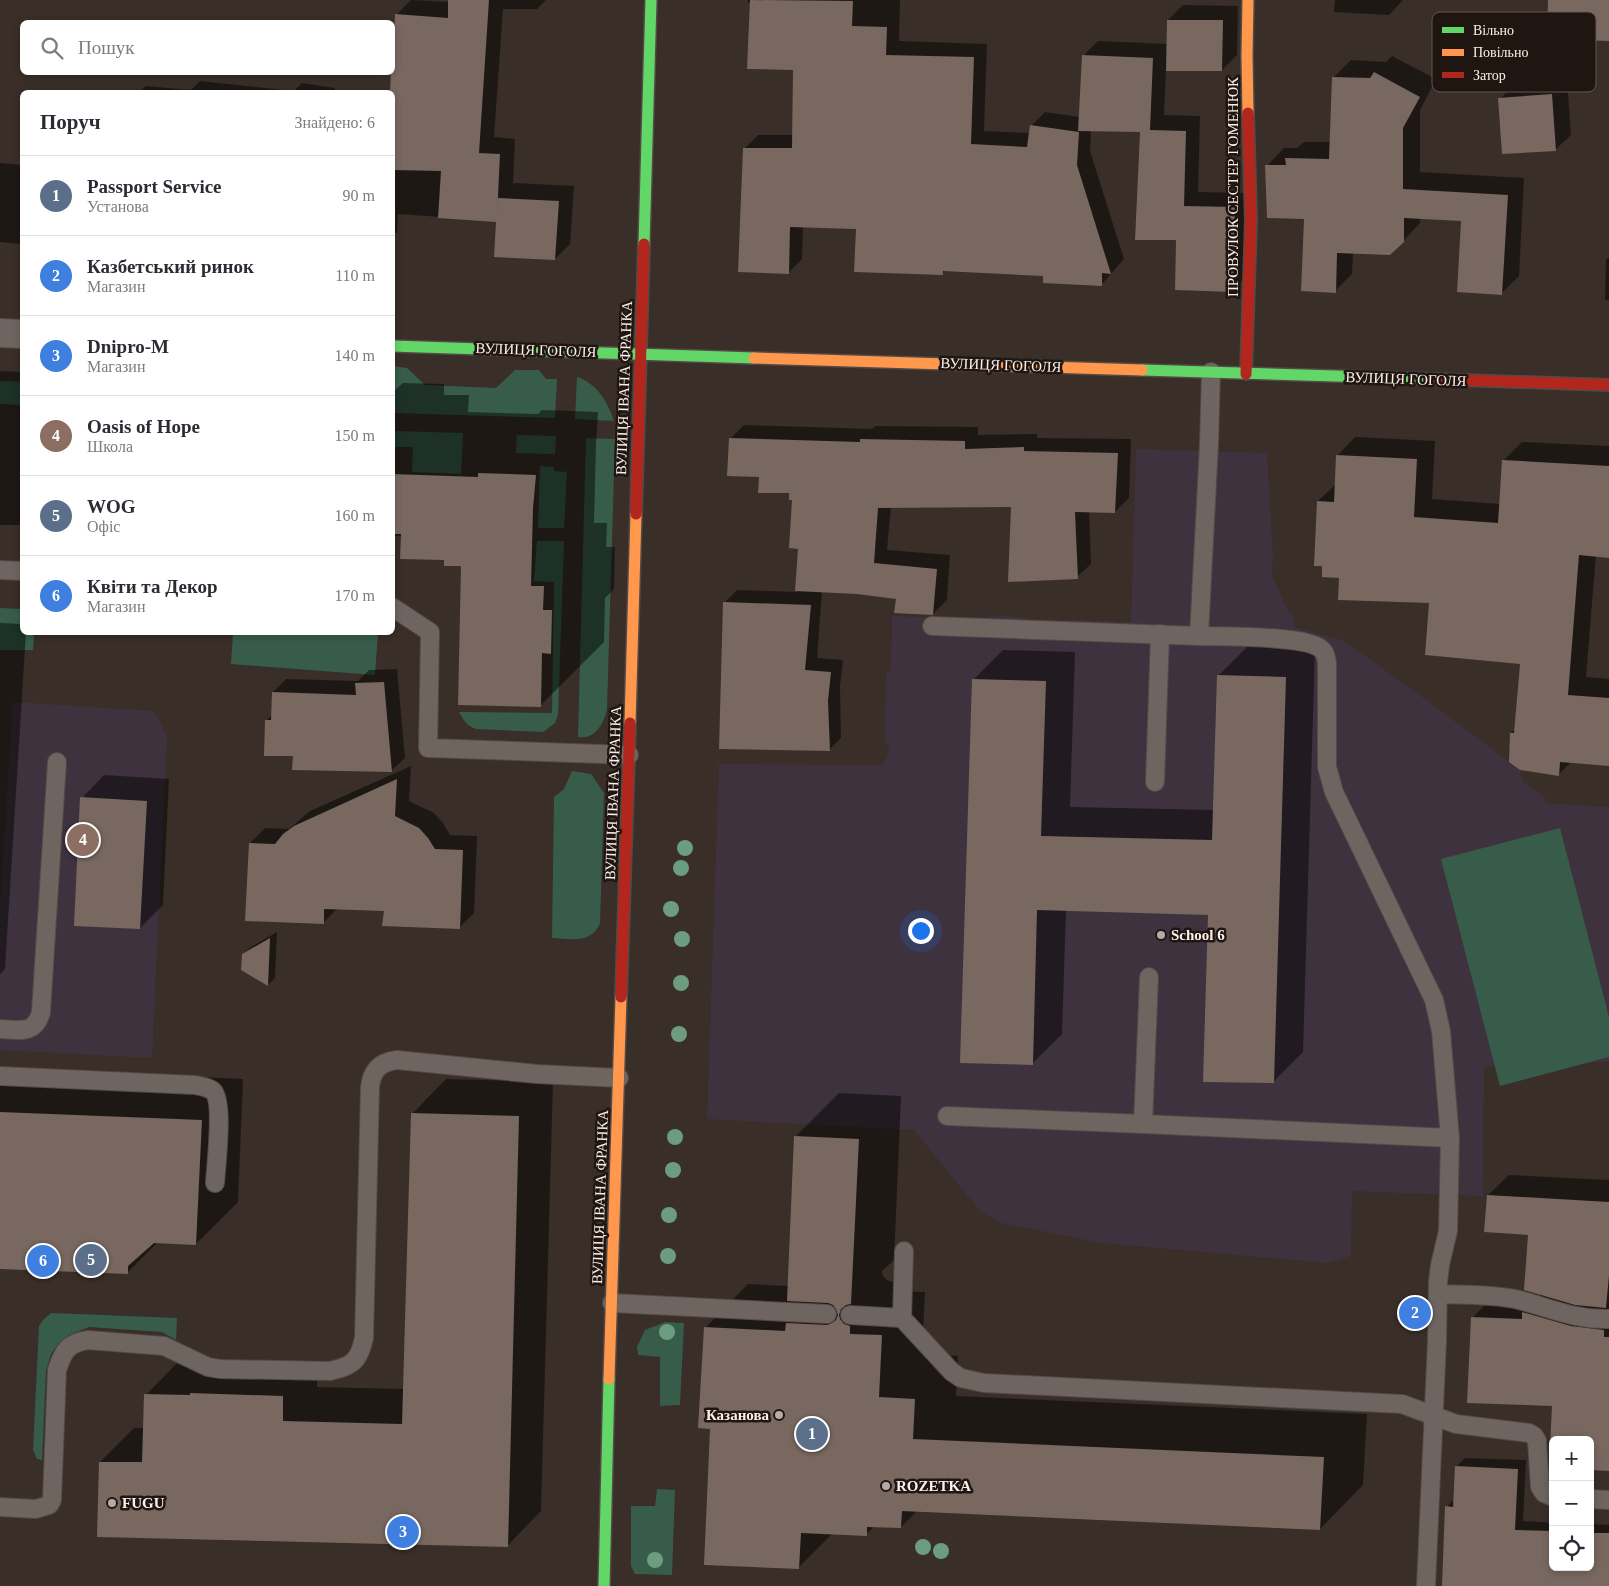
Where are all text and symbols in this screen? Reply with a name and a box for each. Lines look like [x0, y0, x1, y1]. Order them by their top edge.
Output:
legend [1432, 12, 1596, 92]
search box [20, 20, 395, 75]
text: Вільно [1473, 23, 1514, 38]
icon: search [38, 34, 66, 62]
text: Пошук [78, 37, 135, 58]
text: Повільно [1473, 45, 1528, 60]
text: Затор [1473, 68, 1506, 83]
street label: ПРОВУЛОК СЕСТЕР ГОМЕНЮК [1225, 76, 1241, 297]
text: Поруч [40, 110, 101, 134]
text: Знайдено: 6 [295, 114, 375, 131]
text: Passport Service [87, 176, 222, 197]
text: 1 [52, 187, 60, 204]
text: 90 m [343, 187, 375, 204]
text: Установа [87, 198, 149, 215]
text: Казбетський ринок [87, 256, 254, 277]
text: 2 [52, 267, 60, 284]
text: 110 m [335, 267, 375, 284]
text: Магазин [87, 278, 145, 295]
street label: ВУЛИЦЯ ІВАНА ФРАНКА [613, 300, 635, 475]
text: Dnipro-M [87, 336, 169, 357]
street label: ВУЛИЦЯ ГОГОЛЯ [475, 340, 597, 360]
text: 3 [52, 347, 60, 364]
text: 140 m [335, 347, 375, 364]
street label: ВУЛИЦЯ ГОГОЛЯ [940, 355, 1062, 375]
text: Магазин [87, 358, 145, 375]
street label: ВУЛИЦЯ ГОГОЛЯ [1345, 369, 1467, 389]
text: Oasis of Hope [87, 416, 200, 437]
text: 4 [52, 427, 60, 444]
text: 150 m [335, 427, 375, 444]
text: Школа [87, 438, 133, 455]
text: WOG [87, 496, 136, 517]
text: 5 [52, 507, 60, 524]
text: 160 m [335, 507, 375, 524]
text: Офіс [87, 518, 120, 535]
text: Квіти та Декор [87, 576, 218, 597]
text: 6 [52, 587, 60, 604]
text: 170 m [335, 587, 375, 604]
text: Магазин [87, 598, 145, 615]
street label: ВУЛИЦЯ ІВАНА ФРАНКА [602, 705, 624, 880]
pin: 4 [67, 821, 99, 859]
your location [908, 918, 934, 944]
place label: School 6 [1171, 927, 1225, 943]
marker: School 6 [1155, 929, 1167, 941]
street label: ВУЛИЦЯ ІВАНА ФРАНКА [589, 1109, 611, 1284]
pin: 5 [75, 1241, 107, 1279]
pin: 6 [27, 1242, 59, 1280]
pin: 2 [1399, 1294, 1431, 1332]
place label: Казанова [706, 1407, 769, 1423]
marker: Казанова [773, 1409, 785, 1421]
pin: 1 [796, 1415, 828, 1453]
map controls [1549, 1436, 1594, 1571]
button: + [1549, 1436, 1594, 1481]
place label: ROZETKA [896, 1478, 971, 1494]
marker: ROZETKA [880, 1480, 892, 1492]
button: − [1549, 1481, 1594, 1526]
place label: FUGU [122, 1495, 165, 1511]
marker: FUGU [106, 1497, 118, 1509]
pin: 3 [387, 1513, 419, 1551]
button: locate [1549, 1526, 1594, 1571]

